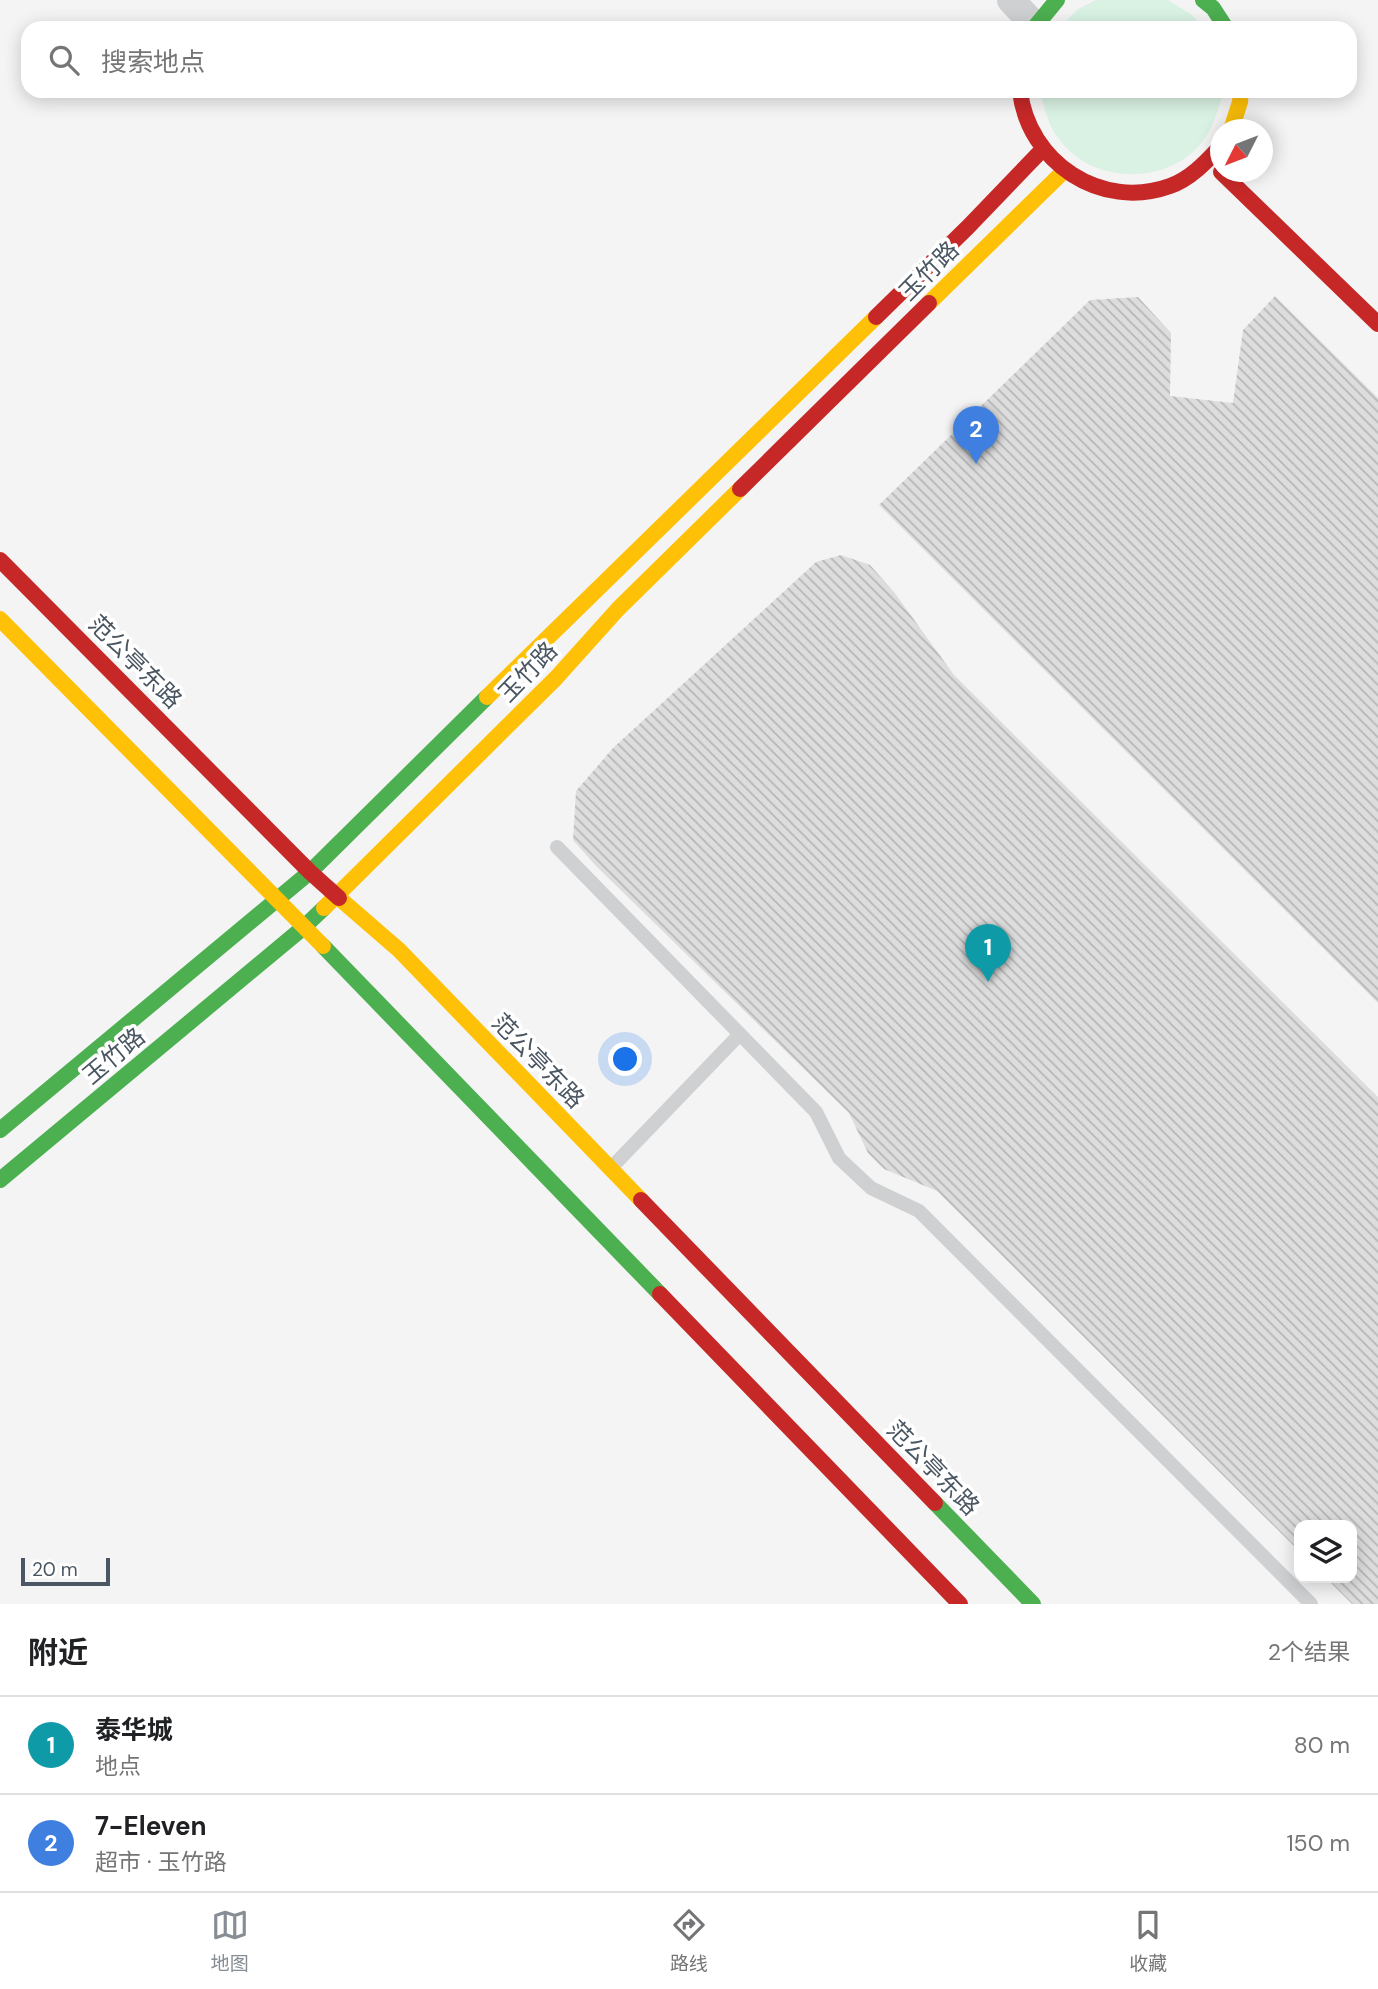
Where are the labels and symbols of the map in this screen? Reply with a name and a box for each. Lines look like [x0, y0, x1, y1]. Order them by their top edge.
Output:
north arrow [1210, 119, 1273, 182]
street label: 玉竹路 [892, 234, 965, 307]
pin: 2 [953, 406, 999, 464]
street label: 范公亭东路 [82, 608, 189, 715]
street label: 玉竹路 [491, 635, 564, 708]
pin: 1 [965, 924, 1011, 982]
street label: 范公亭东路 [486, 1007, 591, 1115]
street label: 玉竹路 [76, 1021, 151, 1091]
your location [608, 1042, 642, 1076]
street label: 范公亭东路 [881, 1414, 986, 1522]
scale bar [21, 1555, 110, 1587]

